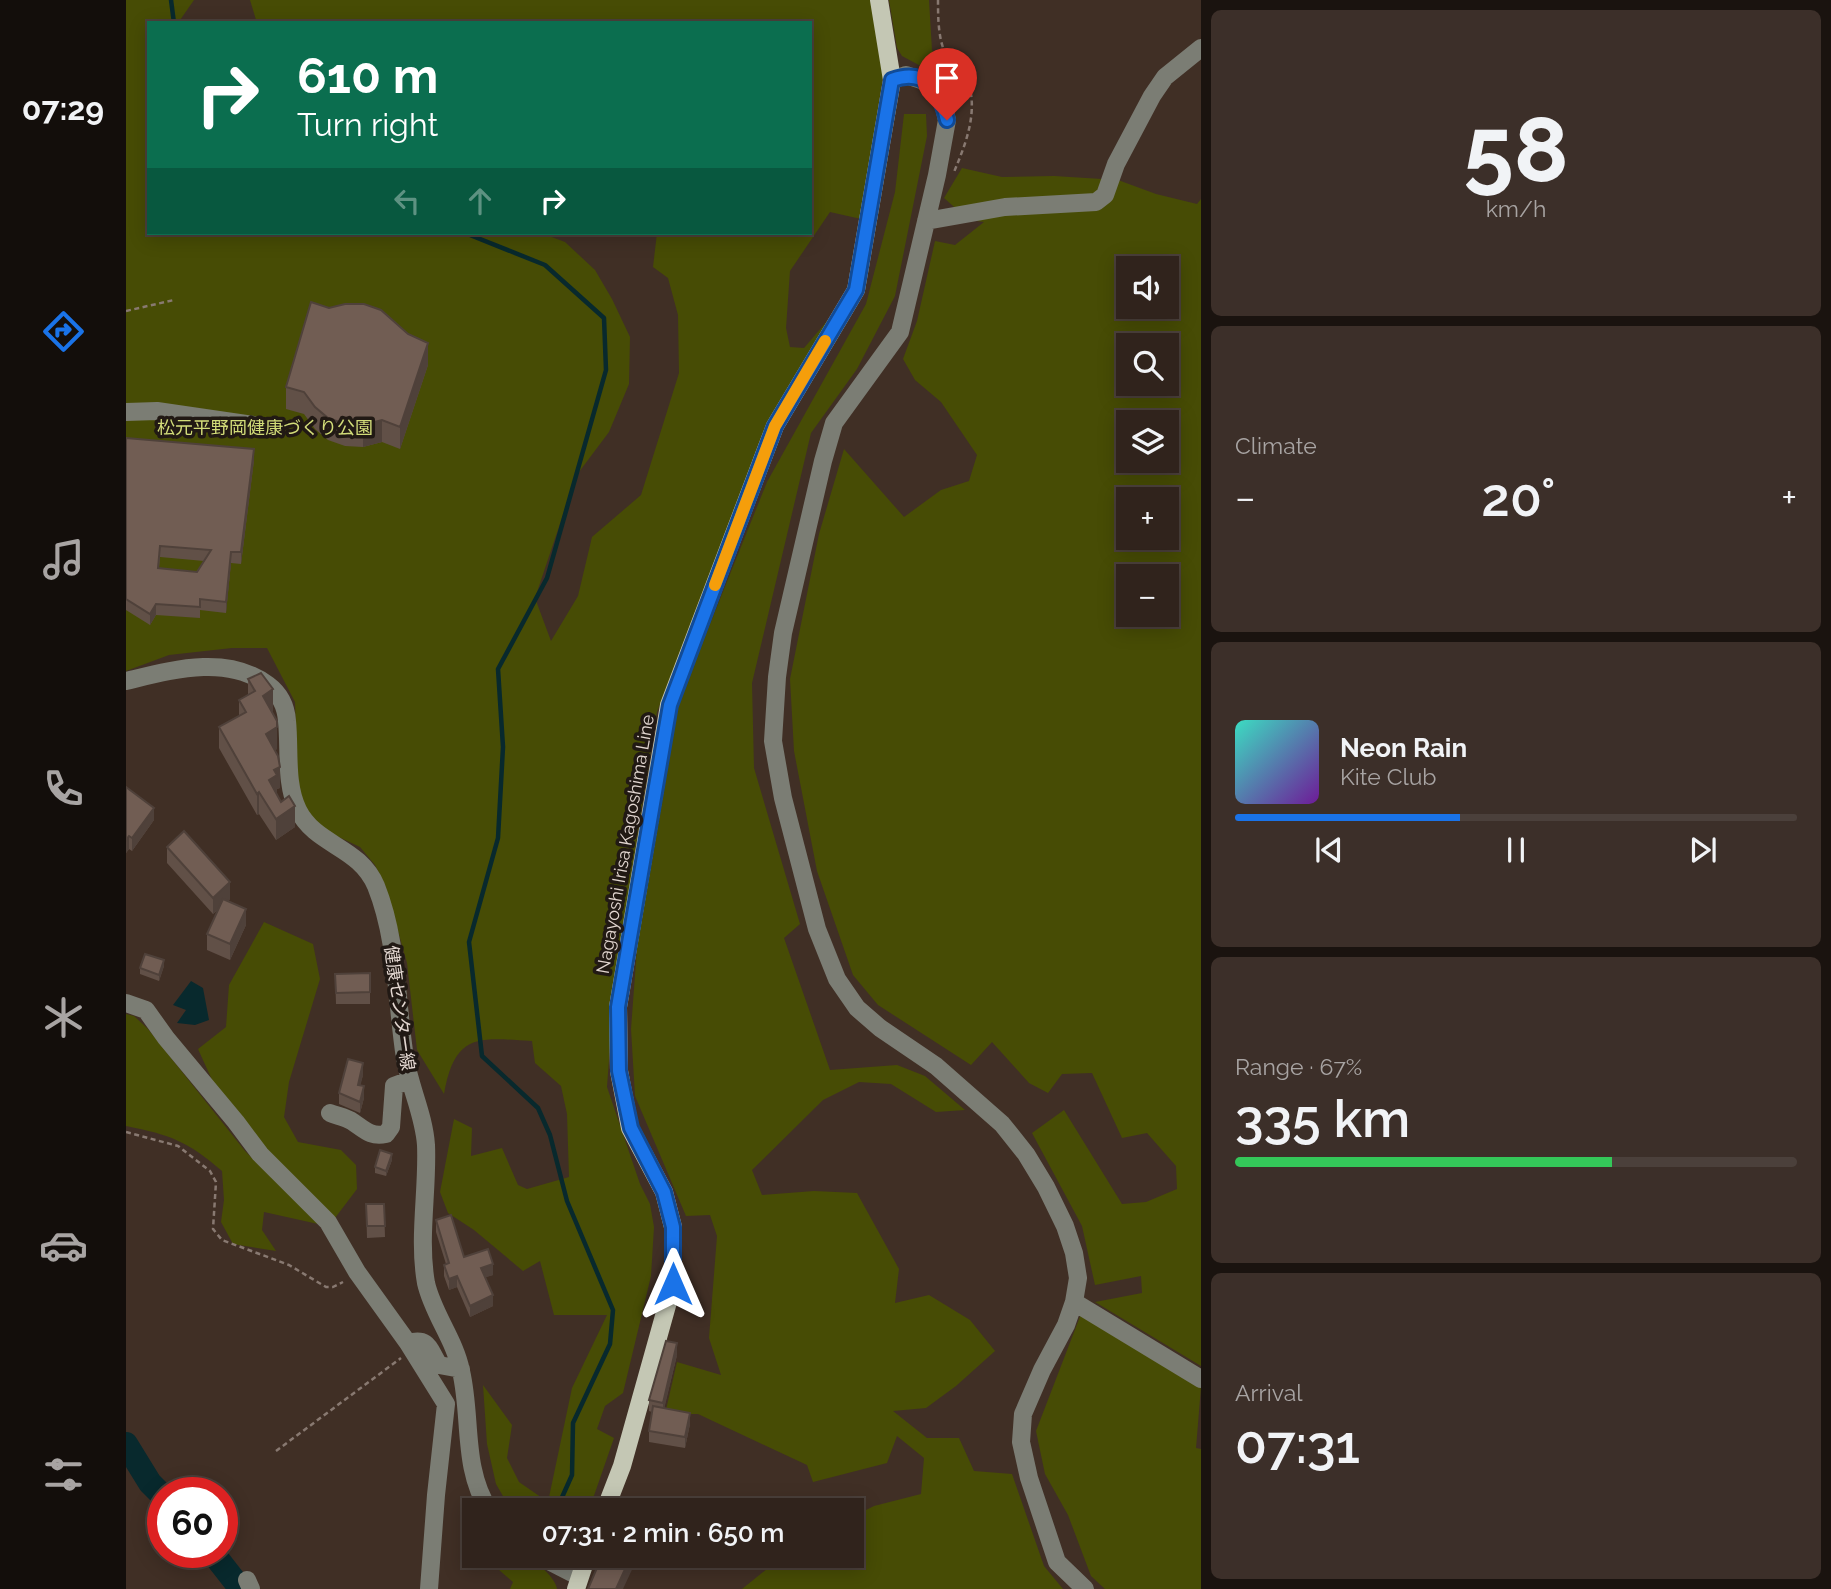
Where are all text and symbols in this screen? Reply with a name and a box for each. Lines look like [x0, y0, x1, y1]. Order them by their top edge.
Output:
text: 610 m [297, 47, 438, 104]
pin [917, 48, 977, 120]
icon: right [182, 49, 273, 140]
icon: arrive [928, 59, 966, 97]
text: 07:29 [22, 90, 104, 127]
text: 58 [1463, 96, 1569, 203]
text: Turn right [297, 106, 438, 143]
icon: left [388, 182, 426, 220]
icon: ahead [461, 182, 499, 220]
icon: right [534, 182, 572, 220]
text: km/h [1486, 195, 1546, 222]
map controls [1116, 256, 1179, 627]
button: sound [1116, 256, 1179, 319]
icon: directions [39, 307, 88, 356]
button: search [1116, 333, 1179, 396]
button: layers [1116, 410, 1179, 473]
park label: 松元平野岡健康づくり公園 [157, 417, 373, 438]
text: Climate [1235, 432, 1317, 459]
text: 20° [1481, 467, 1555, 528]
text: − [1235, 475, 1255, 520]
text: + [1781, 475, 1797, 520]
button: + [1116, 487, 1179, 550]
icon: music [39, 535, 88, 584]
button: − [1116, 564, 1179, 627]
street label: Nagayoshi Irisa Kagoshima Line [592, 712, 658, 975]
text: Neon Rain [1340, 733, 1467, 763]
text: Kite Club [1340, 763, 1437, 790]
icon: phone [39, 764, 88, 813]
icon: previous [1310, 831, 1348, 869]
icon: pause [1497, 831, 1535, 869]
icon: next [1684, 831, 1722, 869]
street label: 健康センター線 [381, 944, 419, 1072]
icon: climate [39, 993, 88, 1042]
text: Range · 67% [1235, 1053, 1362, 1080]
text: 335 km [1235, 1088, 1410, 1149]
icon: car [39, 1221, 88, 1270]
position arrow [636, 1247, 710, 1321]
text: Arrival [1235, 1379, 1302, 1406]
text: 07:31 [1235, 1414, 1360, 1475]
icon: filters [39, 1450, 88, 1499]
speed limit sign: 60 [147, 1477, 238, 1568]
text: 07:31 · 2 min · 650 m [542, 1518, 784, 1548]

